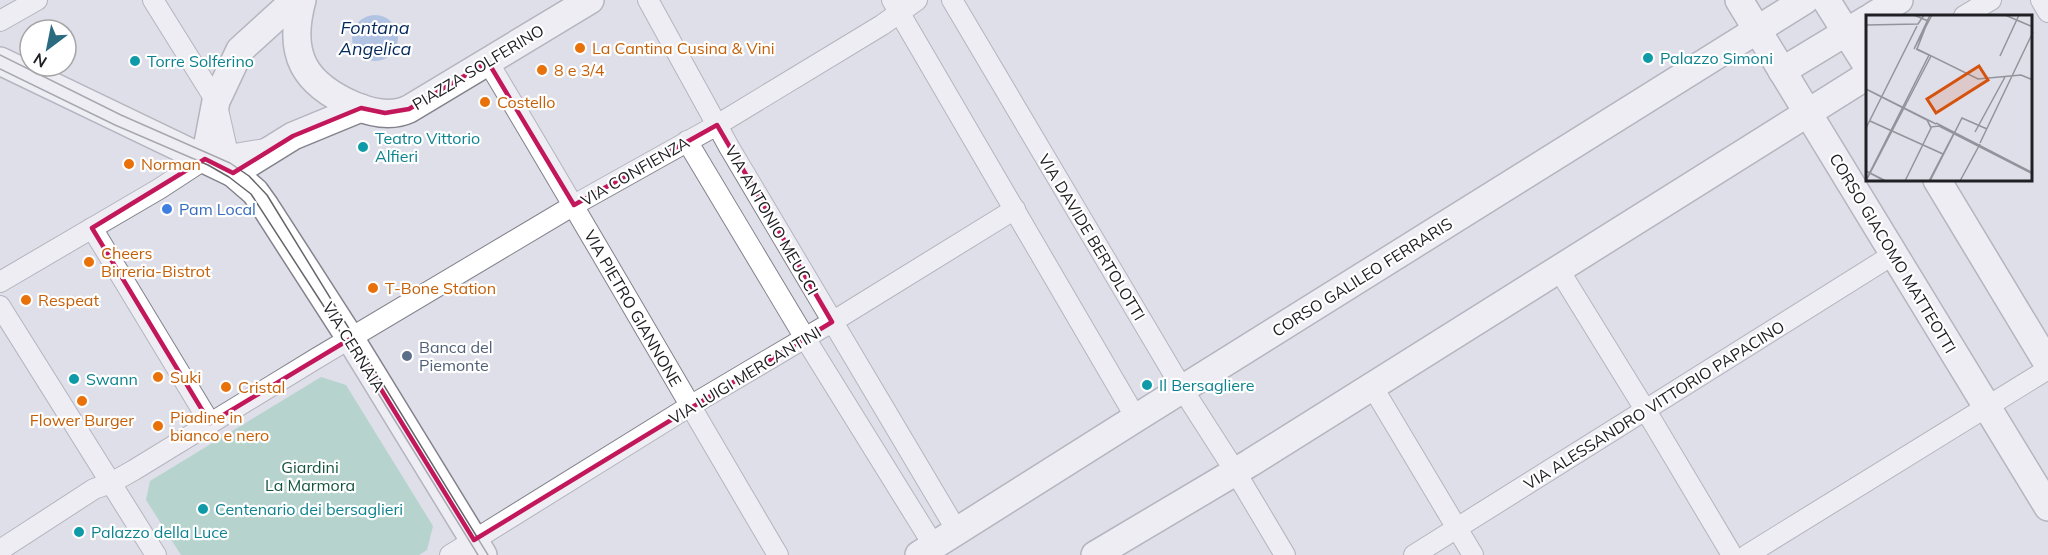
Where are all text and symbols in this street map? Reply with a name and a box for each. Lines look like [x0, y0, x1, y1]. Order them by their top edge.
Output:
inset map [1866, 15, 2033, 182]
water label: Fontana Angelica [338, 16, 412, 60]
north arrow [18, 18, 78, 78]
street label: PIAZZA SOLFERINO [409, 20, 547, 114]
place label: La Cantina Cusina & Vini [592, 38, 775, 58]
marker: La Cantina Cusina & Vini [573, 41, 587, 55]
place label: Palazzo Simoni [1660, 48, 1773, 68]
text: N [30, 49, 50, 72]
place label: Torre Solferino [147, 51, 254, 71]
marker: Palazzo Simoni [1641, 51, 1655, 65]
marker: Torre Solferino [128, 54, 142, 68]
place label: 8 e 3/4 [554, 60, 605, 80]
marker: 8 e 3/4 [535, 63, 549, 77]
place label: Costello [497, 92, 555, 112]
marker: Costello [478, 95, 492, 109]
place label: Teatro Vittorio Alfieri [375, 128, 480, 166]
street label: VIA CONFIENZA [577, 132, 693, 210]
marker: Teatro Vittorio Alfieri [356, 140, 370, 154]
street label: VIA ANTONIO MEUCCI [721, 142, 823, 298]
street label: CORSO GIACOMO MATTEOTTI [1825, 149, 1961, 357]
street label: VIA DAVIDE BERTOLOTTI [1034, 150, 1150, 324]
place label: Norman [141, 154, 201, 174]
marker: Norman [122, 157, 136, 171]
place label: Pam Local [179, 199, 256, 219]
marker: Pam Local [160, 202, 174, 216]
street label: CORSO GALILEO FERRARIS [1268, 213, 1456, 341]
street label: VIA PIETRO GIANNONE [580, 226, 686, 390]
place label: Cheers Birreria-Bistrot [101, 243, 211, 281]
marker: Cheers Birreria-Bistrot [82, 255, 96, 269]
place label: T-Bone Station [385, 278, 496, 298]
marker: T-Bone Station [366, 281, 380, 295]
place label: Respeat [38, 290, 99, 310]
marker: Respeat [19, 293, 33, 307]
street label: VIA CERNAIA [318, 298, 390, 396]
street label: VIA ALESSANDRO VITTORIO PAPACINO [1520, 316, 1788, 494]
street label: VIA LUIGI MERCANTINI [665, 322, 825, 428]
place label: Banca del Piemonte [419, 337, 493, 375]
marker: Banca del Piemonte [400, 349, 414, 363]
place label: Suki [170, 367, 201, 387]
place label: Swann [86, 369, 138, 389]
marker: Suki [151, 370, 165, 384]
marker: Swann [67, 372, 81, 386]
place label: Il Bersagliere [1159, 375, 1254, 395]
place label: Cristal [238, 377, 285, 397]
marker: Il Bersagliere [1140, 378, 1154, 392]
marker: Cristal [219, 380, 233, 394]
marker: Flower Burger [75, 394, 89, 408]
place label: Piadine in bianco e nero [170, 407, 269, 445]
place label: Flower Burger [30, 410, 134, 430]
marker: Piadine in bianco e nero [151, 419, 165, 433]
park label: Giardini La Marmora [265, 457, 355, 495]
place label: Centenario dei bersaglieri [215, 499, 403, 519]
marker: Centenario dei bersaglieri [196, 502, 210, 516]
place label: Palazzo della Luce [91, 522, 228, 542]
marker: Palazzo della Luce [72, 525, 86, 539]

